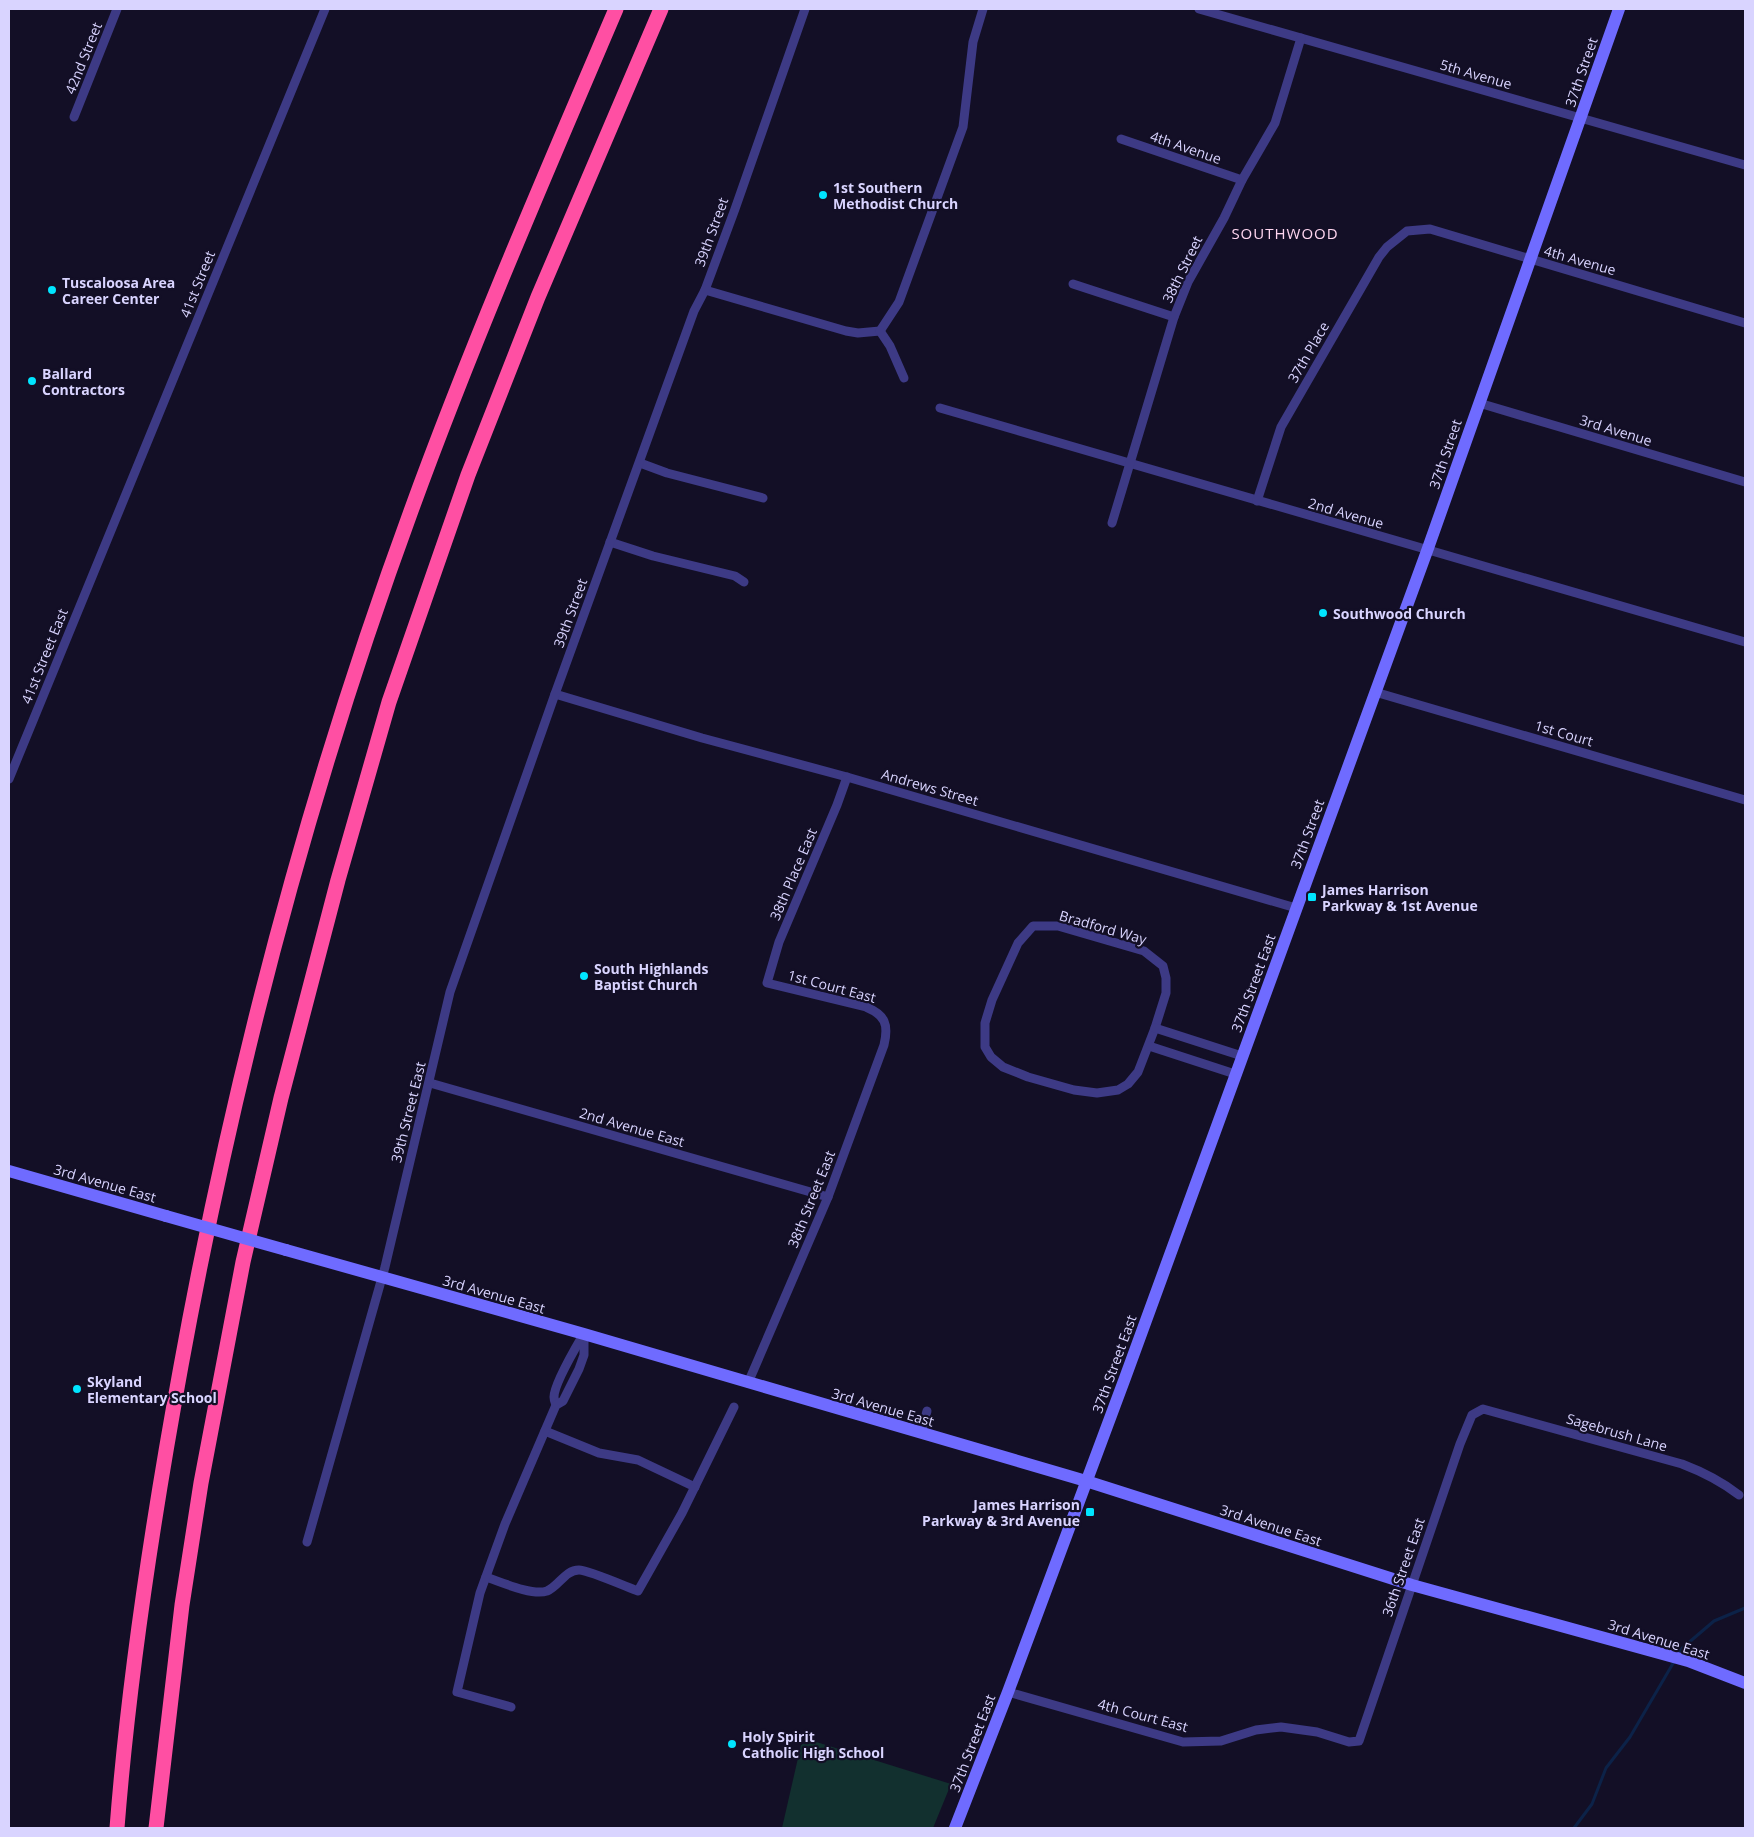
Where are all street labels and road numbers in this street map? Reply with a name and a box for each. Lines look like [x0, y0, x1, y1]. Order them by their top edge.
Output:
street label: 42nd Street [60, 19, 106, 97]
street label: 37th Street [1560, 35, 1602, 109]
street label: 5th Avenue [1438, 55, 1514, 93]
street label: 4th Avenue [1148, 126, 1224, 168]
street label: 39th Street [690, 195, 732, 269]
street label: 38th Street [1158, 232, 1206, 306]
street label: 4th Avenue [1542, 241, 1618, 279]
street label: 41st Street [175, 248, 219, 320]
street label: 37th Place [1283, 318, 1333, 386]
street label: 3rd Avenue [1578, 410, 1655, 450]
street label: 37th Street [1424, 417, 1466, 491]
street label: 2nd Avenue [1306, 493, 1386, 533]
street label: 39th Street [549, 576, 591, 650]
street label: 41st Street East [16, 605, 72, 707]
street label: 1st Court [1533, 716, 1595, 750]
street label: Andrews Street [879, 764, 981, 810]
street label: 37th Street [1286, 797, 1328, 871]
street label: 38th Place East [765, 825, 821, 923]
street label: Bradford Way [1057, 905, 1150, 949]
street label: 37th Street East [1226, 931, 1280, 1035]
street label: 1st Court East [786, 965, 878, 1007]
street label: 39th Street East [386, 1060, 430, 1164]
street label: 2nd Avenue East [577, 1103, 687, 1151]
street label: 38th Street East [783, 1148, 839, 1250]
street label: 3rd Avenue East [52, 1159, 158, 1207]
street label: 3rd Avenue East [441, 1270, 547, 1318]
street label: 37th Street East [1087, 1312, 1141, 1416]
street label: 3rd Avenue East [830, 1383, 936, 1431]
street label: Sagebrush Lane [1564, 1409, 1670, 1456]
street label: 3rd Avenue East [1218, 1500, 1324, 1550]
street label: 36th Street East [1377, 1515, 1429, 1619]
street label: 3rd Avenue East [1606, 1614, 1712, 1664]
street label: 37th Street East [945, 1691, 999, 1795]
street label: 4th Court East [1096, 1694, 1190, 1736]

